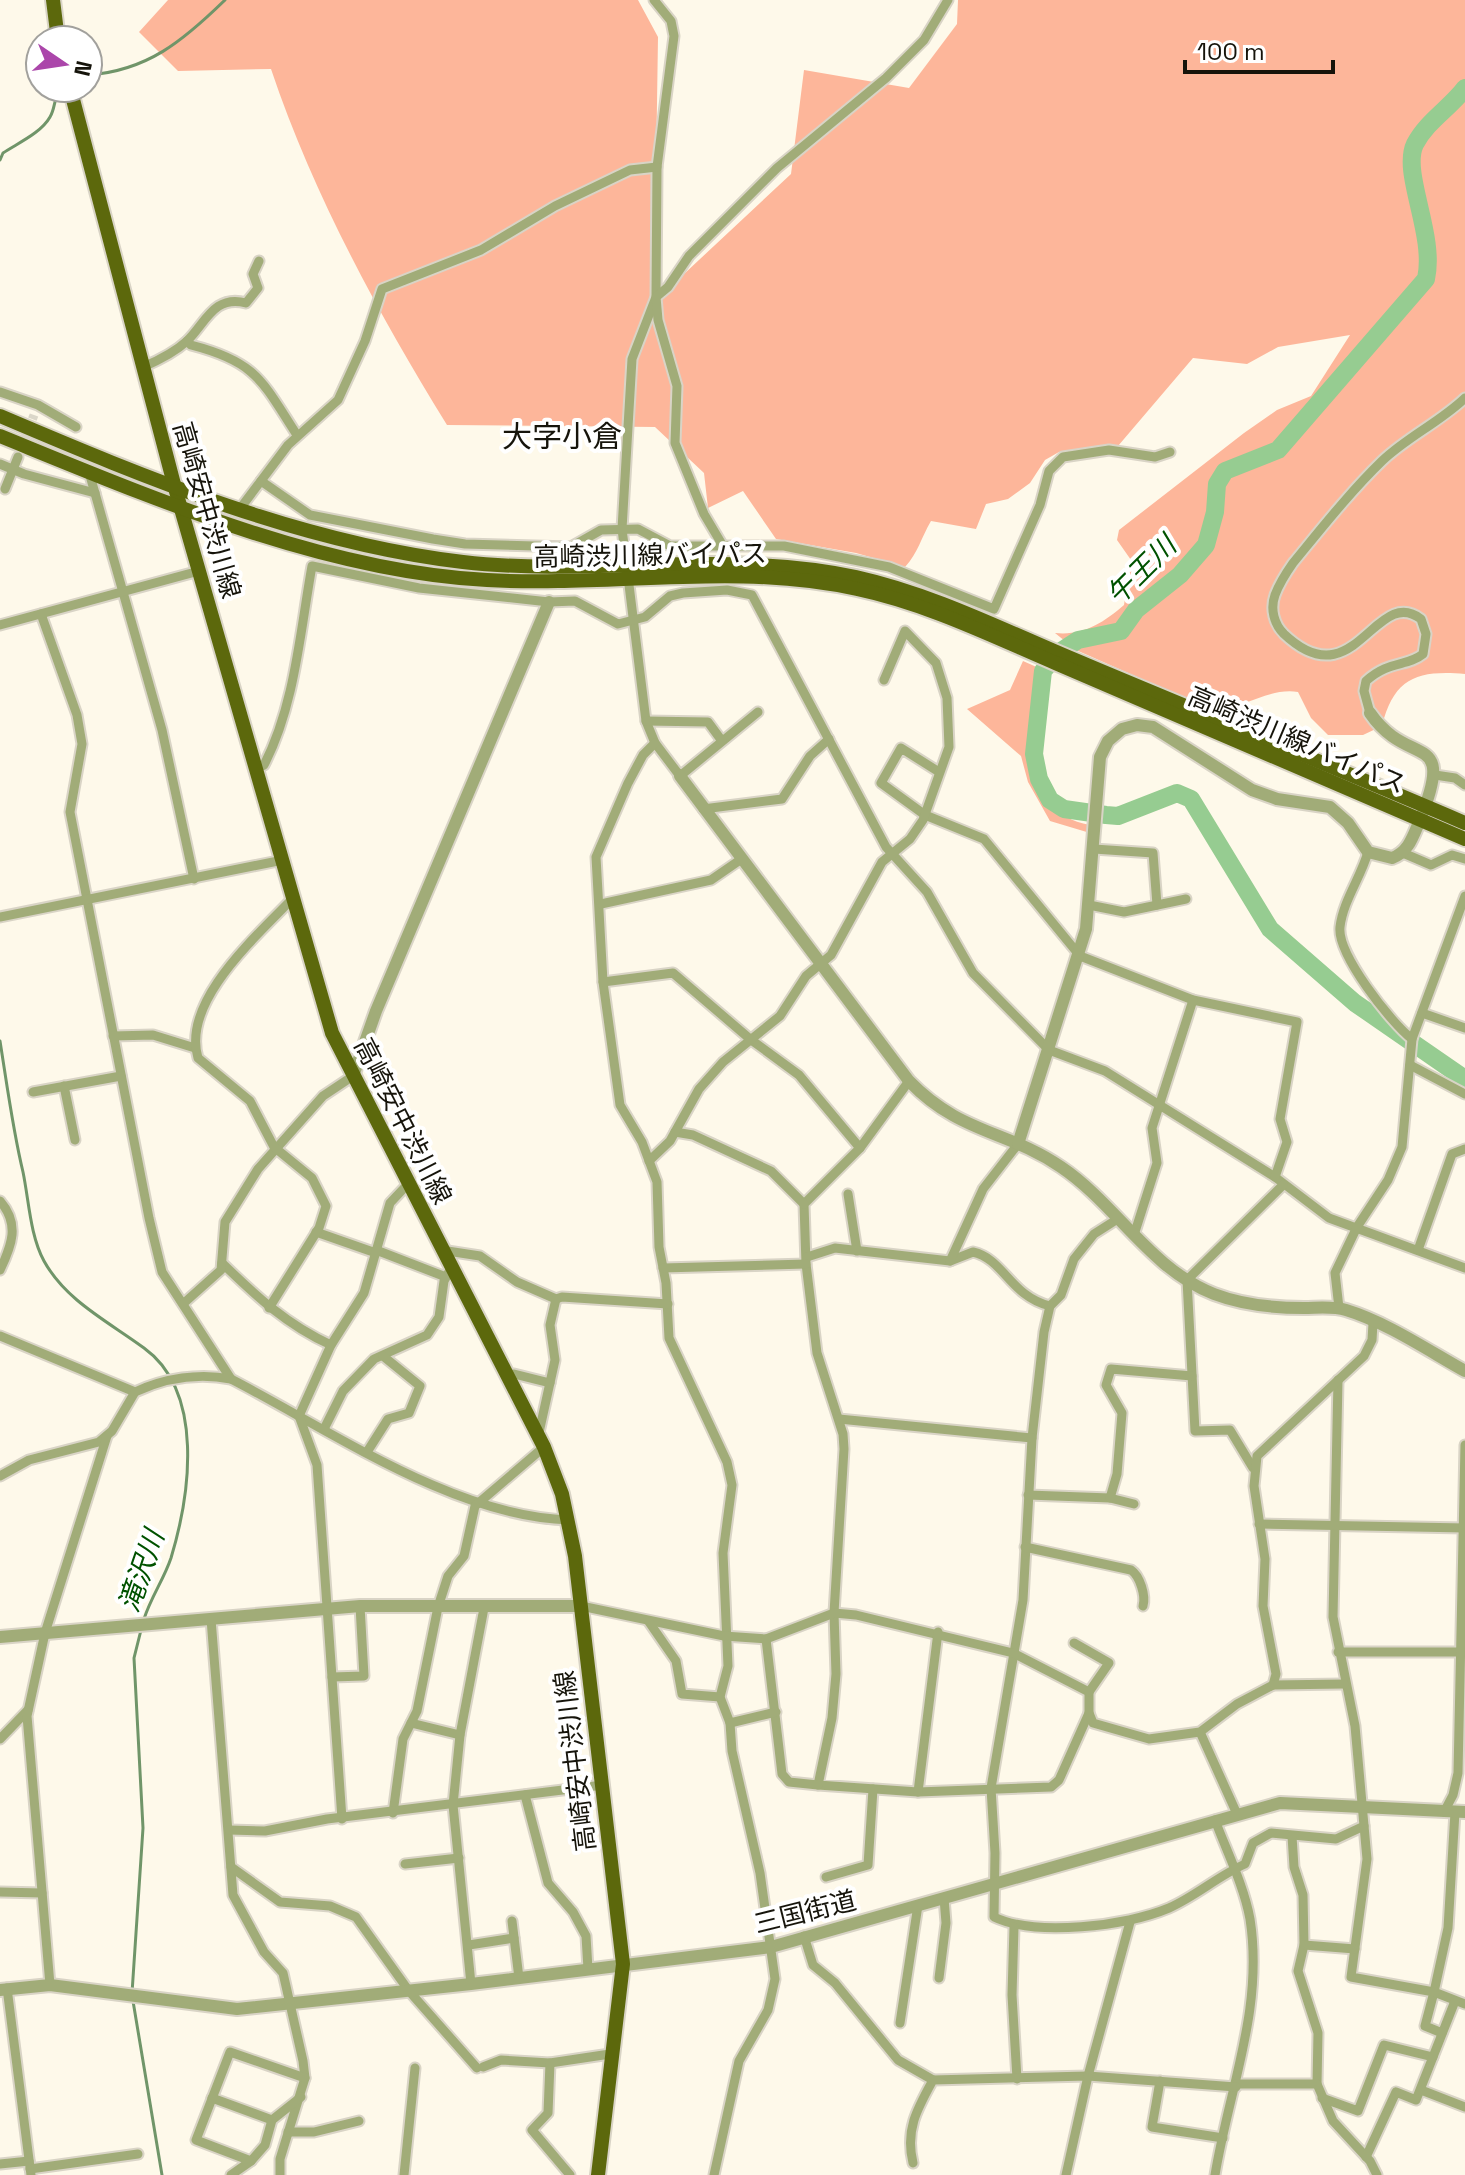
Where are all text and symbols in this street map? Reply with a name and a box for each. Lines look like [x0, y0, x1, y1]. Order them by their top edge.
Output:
north arrow [24, 24, 104, 104]
scale bar [1185, 24, 1333, 74]
text: 100 m [1197, 36, 1265, 67]
text: N [68, 58, 99, 79]
district label: 大字小倉 [502, 417, 622, 456]
street label: 高崎安中渋川線 [166, 418, 248, 602]
water label: 午王川 [1099, 525, 1186, 612]
street label: 高崎渋川線バイパス [533, 536, 767, 574]
street label: 高崎渋川線バイパス [1183, 679, 1411, 801]
street label: 高崎安中渋川線 [347, 1032, 459, 1210]
water label: 滝沢川 [110, 1523, 173, 1617]
street label: 高崎安中渋川線 [547, 1669, 603, 1853]
street label: 三国街道 [750, 1883, 860, 1941]

